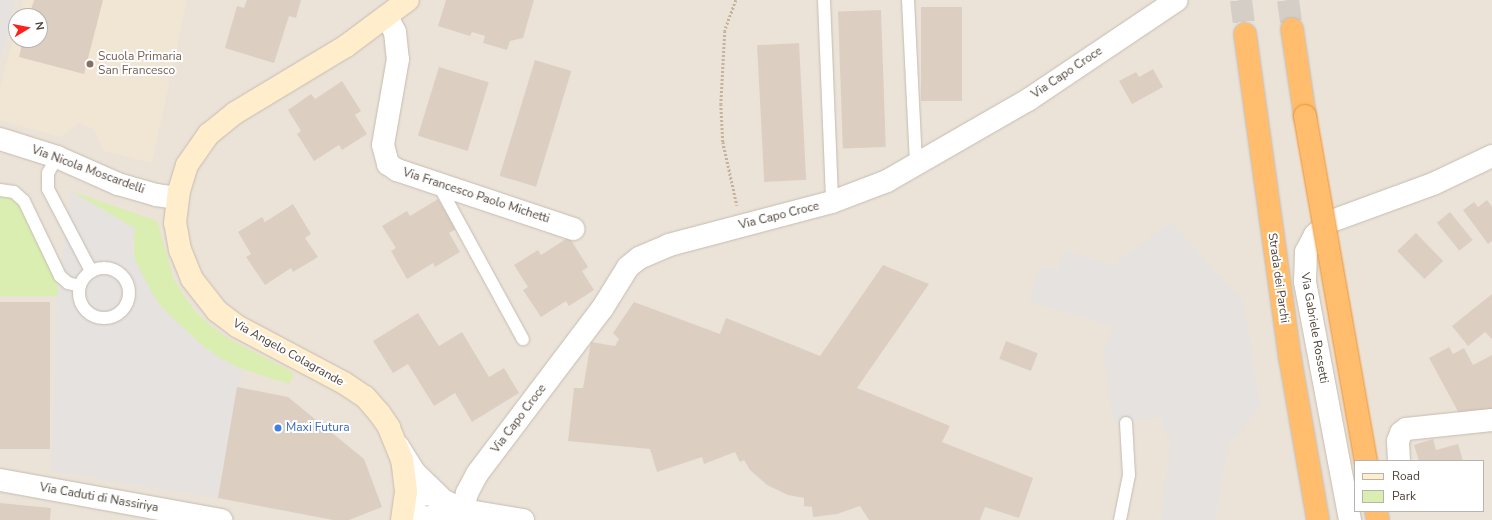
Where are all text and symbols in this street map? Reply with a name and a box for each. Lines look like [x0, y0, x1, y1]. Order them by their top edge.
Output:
north arrow [8, 8, 48, 48]
text: N [31, 21, 47, 31]
street label: Via Capo Croce [1029, 44, 1105, 102]
place label: Scuola Primaria San Francesco [98, 50, 182, 78]
marker: Scuola Primaria San Francesco [85, 59, 95, 69]
street label: Via Nicola Moscardelli [29, 143, 147, 197]
street label: Via Francesco Paolo Michetti [401, 165, 551, 227]
street label: Via Capo Croce [737, 199, 821, 233]
street label: Strada dei Parchi [1265, 232, 1291, 324]
street label: Via Gabriele Rossetti [1297, 271, 1331, 385]
street label: Via Angelo Colagrande [230, 316, 346, 390]
street label: Via Capo Croce [488, 382, 550, 456]
place label: Maxi Futura [286, 421, 349, 435]
marker: Maxi Futura [273, 423, 283, 433]
legend [1354, 460, 1484, 512]
text: Road [1392, 468, 1420, 484]
street label: Via Caduti di Nassiriya [38, 480, 160, 516]
text: Park [1392, 488, 1416, 504]

